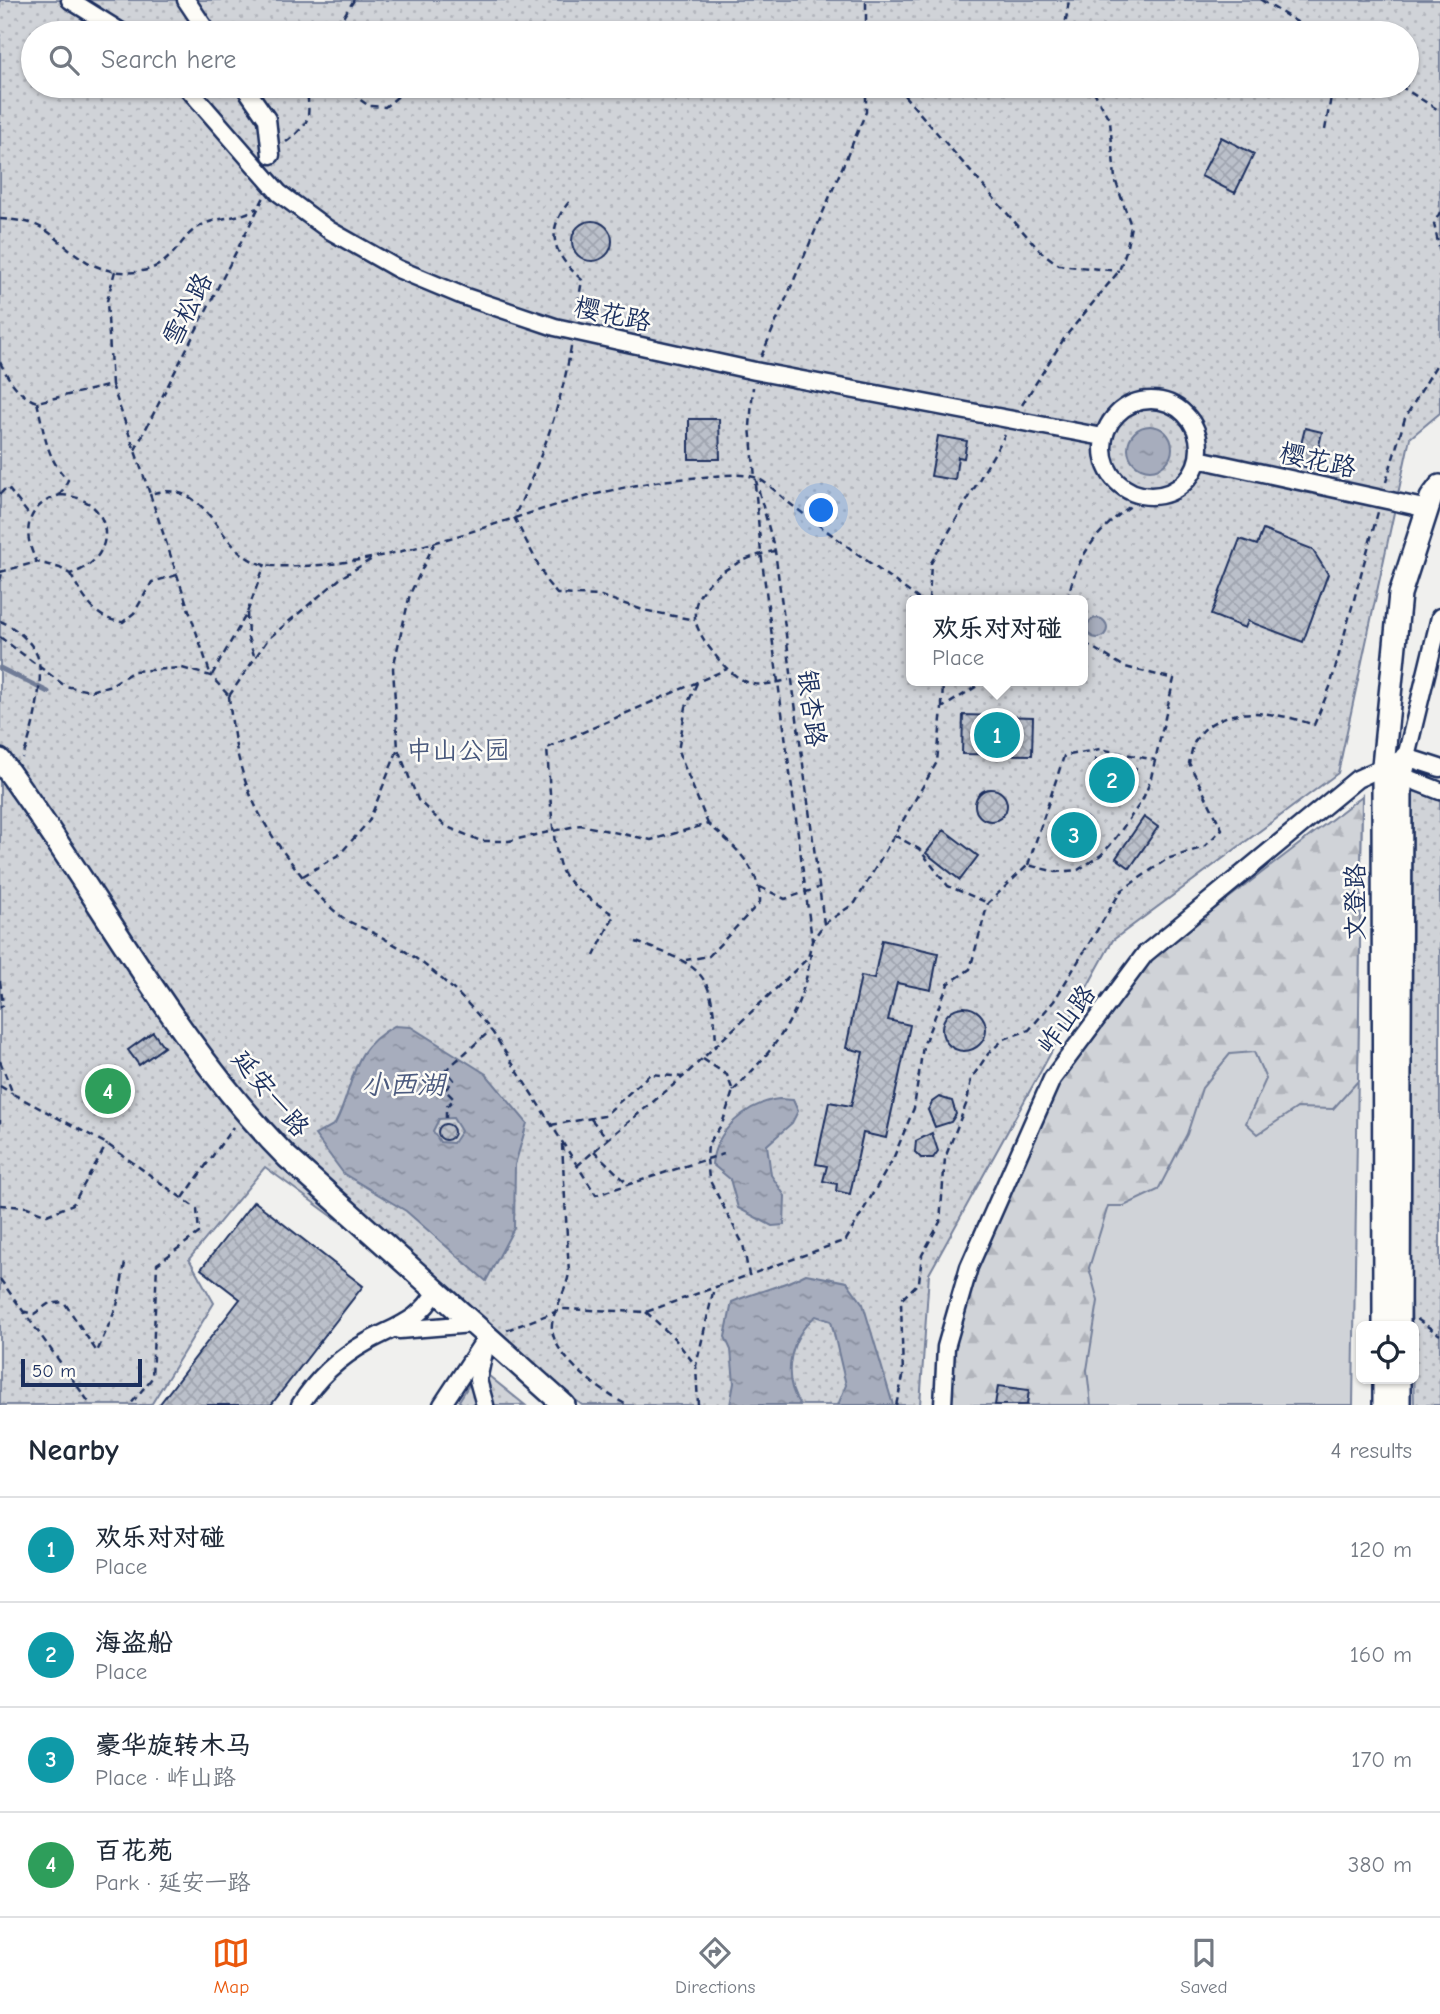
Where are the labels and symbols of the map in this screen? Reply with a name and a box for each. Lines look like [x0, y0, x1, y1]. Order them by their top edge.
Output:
street label: 雪松路 [157, 268, 219, 351]
street label: 樱花路 [572, 292, 654, 338]
street label: 樱花路 [1277, 438, 1359, 484]
your location [804, 493, 838, 527]
street label: 银杏路 [791, 668, 831, 749]
pin: 1 [974, 709, 1020, 761]
park label: 中山公园 [406, 736, 510, 766]
pin: 2 [1089, 754, 1135, 806]
pin: 3 [1051, 809, 1097, 861]
street label: 文登路 [1341, 863, 1371, 941]
street label: 岞山路 [1031, 979, 1102, 1060]
street label: 延安一路 [225, 1044, 315, 1143]
pin: 4 [85, 1065, 131, 1117]
water label: 小西湖 [361, 1069, 448, 1101]
scale bar [21, 1356, 142, 1388]

